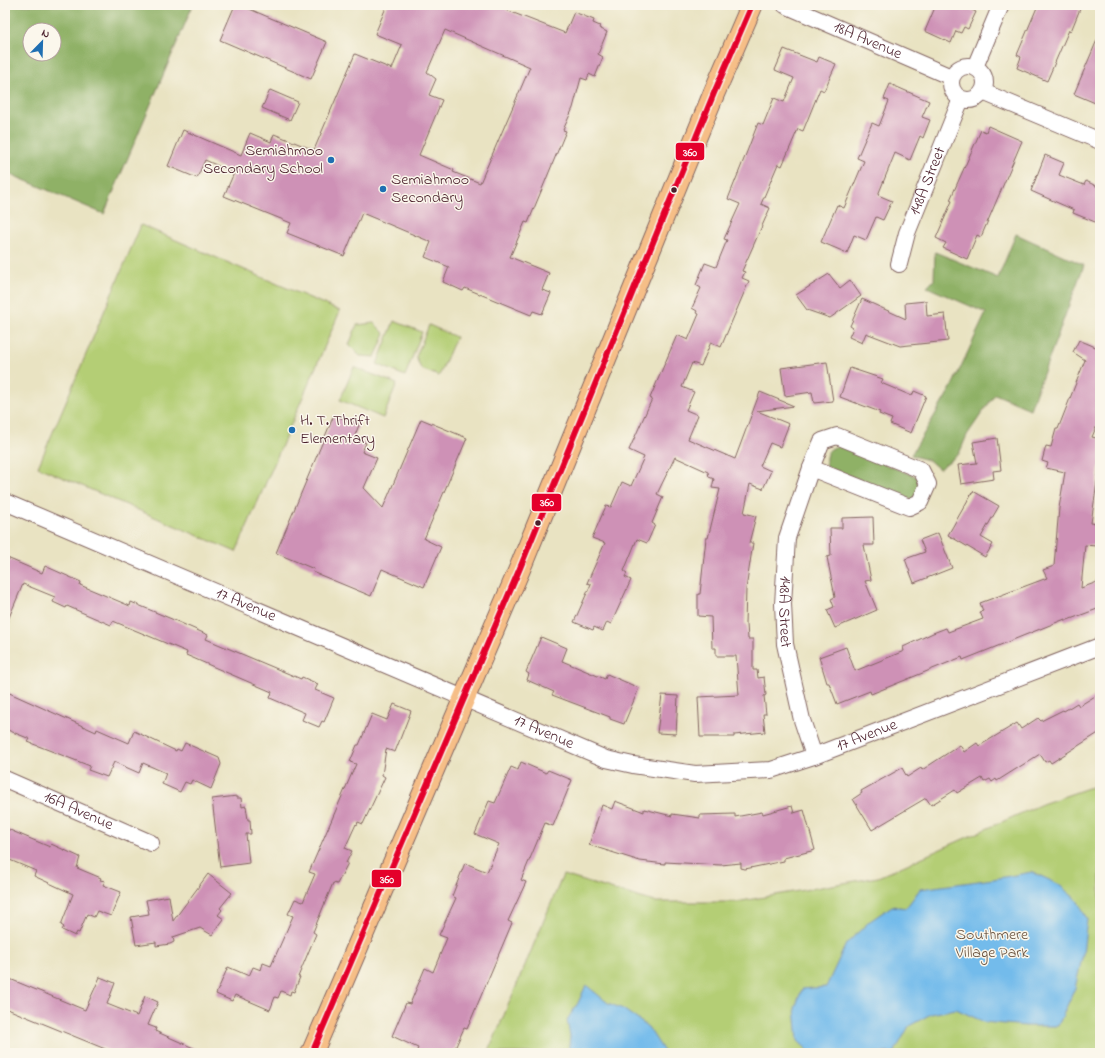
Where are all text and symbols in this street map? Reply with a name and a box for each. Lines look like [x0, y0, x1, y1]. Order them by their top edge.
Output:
street label: 18A Avenue [829, 15, 907, 67]
north arrow [22, 22, 62, 62]
text: N [39, 25, 52, 43]
place label: Semiahmoo Secondary School [203, 139, 323, 181]
line badge: 360 [675, 142, 705, 161]
street label: 148A Street [903, 143, 953, 219]
text: 360 [682, 145, 697, 161]
marker: Semiahmoo Secondary School [326, 155, 336, 165]
place label: Semiahmoo Secondary [391, 168, 469, 210]
marker: Semiahmoo Secondary [378, 184, 388, 194]
unlabelled marker [669, 185, 679, 195]
place label: H. T. Thrift Elementary [300, 409, 375, 451]
marker: H. T. Thrift Elementary [287, 425, 297, 435]
line badge: 360 [531, 493, 562, 512]
text: 360 [539, 495, 554, 511]
unlabelled marker [533, 518, 543, 528]
street label: 148A Street [771, 575, 798, 651]
street label: 17 Avenue [212, 581, 281, 629]
street label: 17 Avenue [510, 709, 579, 756]
street label: 17 Avenue [833, 713, 902, 758]
street label: 16A Avenue [40, 785, 118, 837]
line badge: 360 [371, 869, 402, 888]
text: 360 [379, 872, 394, 888]
park label: Southmere Village Park [955, 923, 1029, 965]

